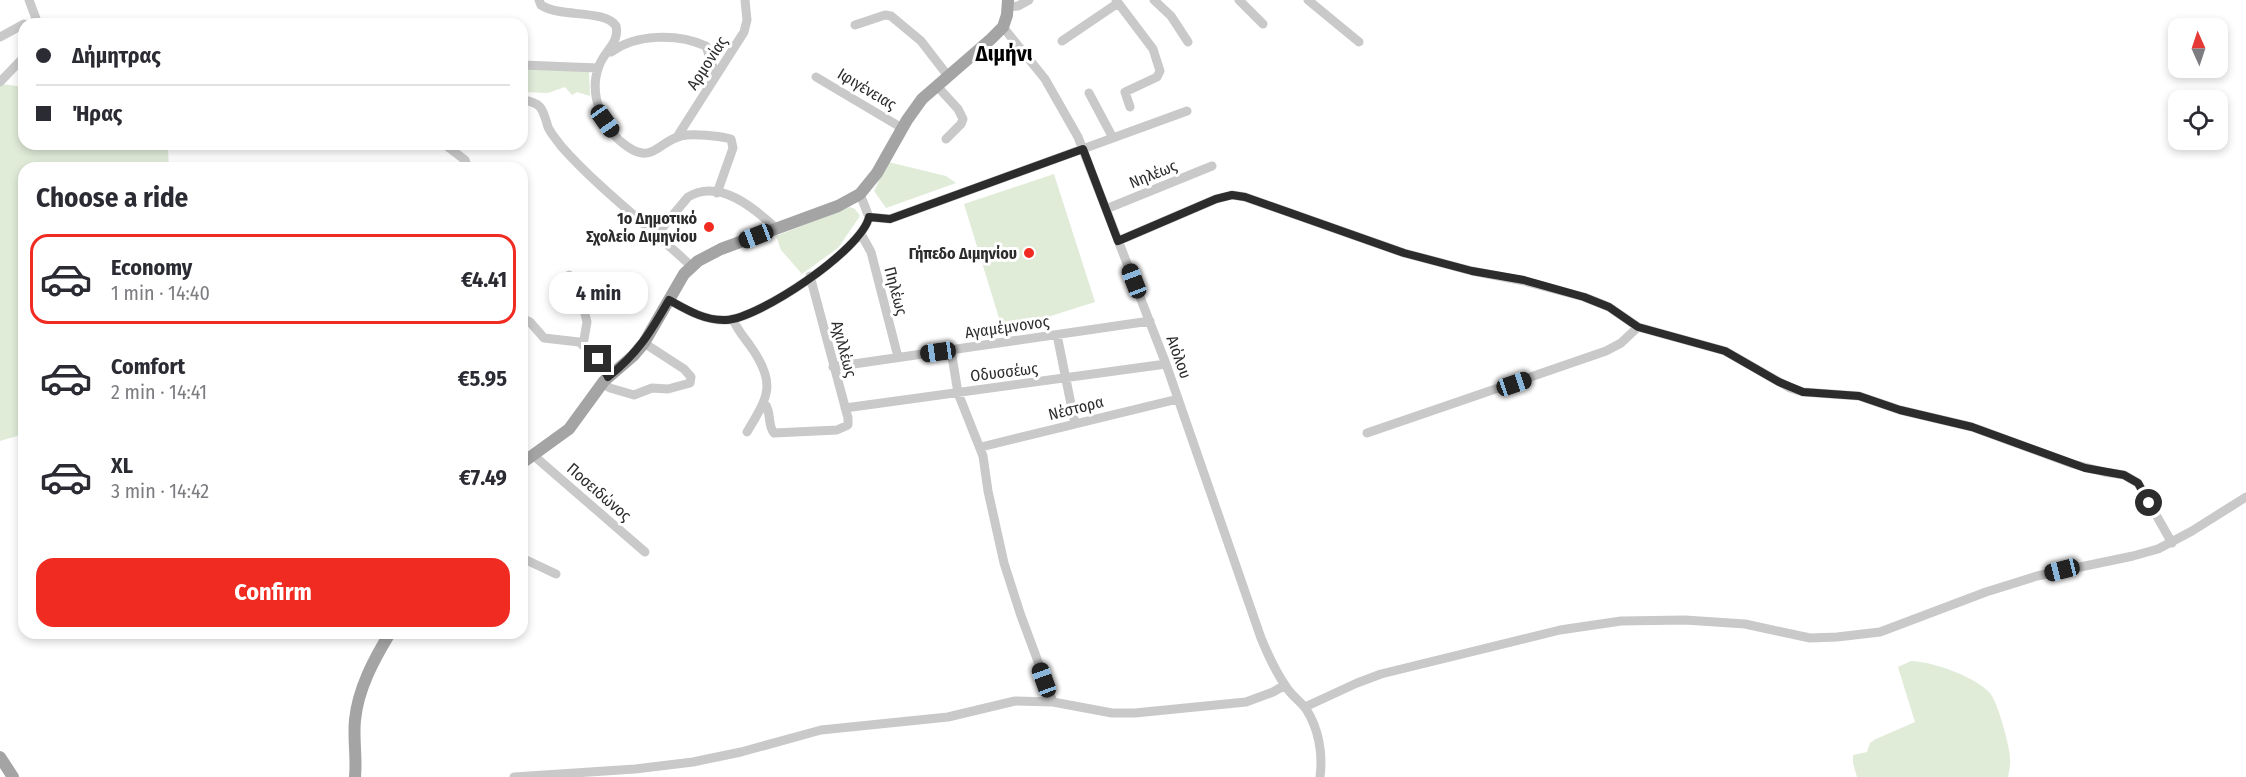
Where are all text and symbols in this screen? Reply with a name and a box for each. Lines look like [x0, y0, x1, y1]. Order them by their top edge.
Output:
north arrow [2168, 18, 2228, 78]
map controls [2168, 18, 2228, 150]
street label: Αρμονίας [683, 33, 731, 93]
district label: Διμήνι [975, 40, 1033, 67]
text: Δήμητρας [72, 42, 161, 69]
street label: Ιφιγένειας [834, 64, 900, 114]
button: locate [2168, 90, 2228, 150]
text: Ήρας [72, 100, 122, 127]
car [587, 101, 623, 141]
street label: Νηλέως [1126, 156, 1180, 192]
text: Choose a ride [36, 182, 188, 214]
place label: 1ο Δημοτικό Σχολείο Διμηνίου [586, 209, 697, 246]
marker: 1ο Δημοτικό Σχολείο Διμηνίου [702, 220, 716, 234]
car [736, 221, 776, 251]
place label: Γήπεδο Διμηνίου [909, 244, 1017, 263]
marker: Γήπεδο Διμηνίου [1022, 246, 1036, 260]
icon: car [39, 252, 93, 306]
text: Economy [111, 254, 192, 281]
car [1119, 261, 1149, 301]
street label: Πηλέως [880, 265, 912, 318]
text: €4.41 [461, 266, 507, 293]
callout: 4 min [548, 272, 648, 314]
text: 1 min · 14:40 [111, 281, 210, 305]
text: 4 min [576, 281, 621, 305]
street label: Αγαμέμνονος [964, 312, 1051, 342]
street label: Αχιλλέως [827, 319, 861, 379]
street label: Αιόλου [1163, 333, 1195, 381]
car [919, 341, 957, 363]
route end [584, 345, 611, 372]
icon: car [39, 351, 93, 405]
text: Comfort [111, 353, 185, 380]
street label: Οδυσσέως [969, 358, 1039, 386]
text: €5.95 [458, 365, 507, 392]
car [1494, 370, 1534, 398]
text: 2 min · 14:41 [111, 380, 207, 404]
street label: Νέστορα [1046, 392, 1106, 424]
icon: car [39, 450, 93, 504]
text: XL [111, 452, 133, 479]
street label: Ποσειδώνος [563, 459, 635, 525]
text: €7.49 [459, 464, 507, 491]
text: 3 min · 14:42 [111, 479, 209, 503]
route start [2135, 489, 2162, 516]
car [2042, 557, 2082, 583]
button: Confirm [36, 558, 510, 627]
car [1029, 660, 1059, 700]

